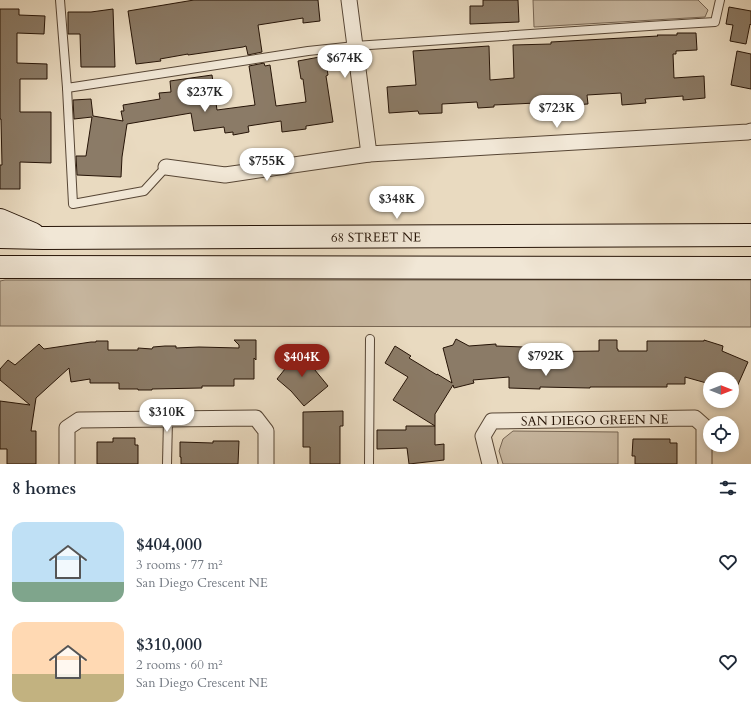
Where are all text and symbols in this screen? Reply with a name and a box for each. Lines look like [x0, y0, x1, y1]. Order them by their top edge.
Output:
pin: $674K [317, 45, 373, 79]
text: $674K [326, 49, 364, 67]
pin: $237K [177, 79, 233, 113]
text: $237K [186, 83, 224, 101]
pin: $723K [529, 95, 585, 129]
text: $723K [538, 99, 576, 117]
pin: $755K [239, 148, 295, 182]
text: $755K [248, 152, 286, 170]
pin: $348K [369, 186, 425, 220]
text: $348K [378, 190, 416, 208]
street label: 68 STREET NE [331, 228, 421, 247]
pin: $792K [518, 343, 574, 377]
pin: $404K [274, 344, 330, 378]
text: $792K [527, 347, 565, 365]
text: $404K [283, 348, 321, 366]
north arrow [703, 372, 739, 408]
map controls [703, 372, 739, 452]
pin: $310K [139, 399, 195, 433]
text: $310K [148, 403, 186, 421]
street label: SAN DIEGO GREEN NE [521, 410, 669, 431]
button: locate [703, 416, 739, 452]
text: 8 homes [12, 477, 76, 500]
icon: filters [717, 477, 739, 499]
text: $404,000 [136, 533, 202, 556]
icon: home [44, 538, 92, 586]
icon: heart [717, 551, 739, 573]
text: 3 rooms · 77 m² [136, 556, 223, 574]
text: San Diego Crescent NE [136, 574, 268, 592]
text: $310,000 [136, 633, 202, 656]
icon: home [44, 638, 92, 686]
icon: heart [717, 651, 739, 673]
text: 2 rooms · 60 m² [136, 656, 223, 674]
text: San Diego Crescent NE [136, 674, 268, 692]

